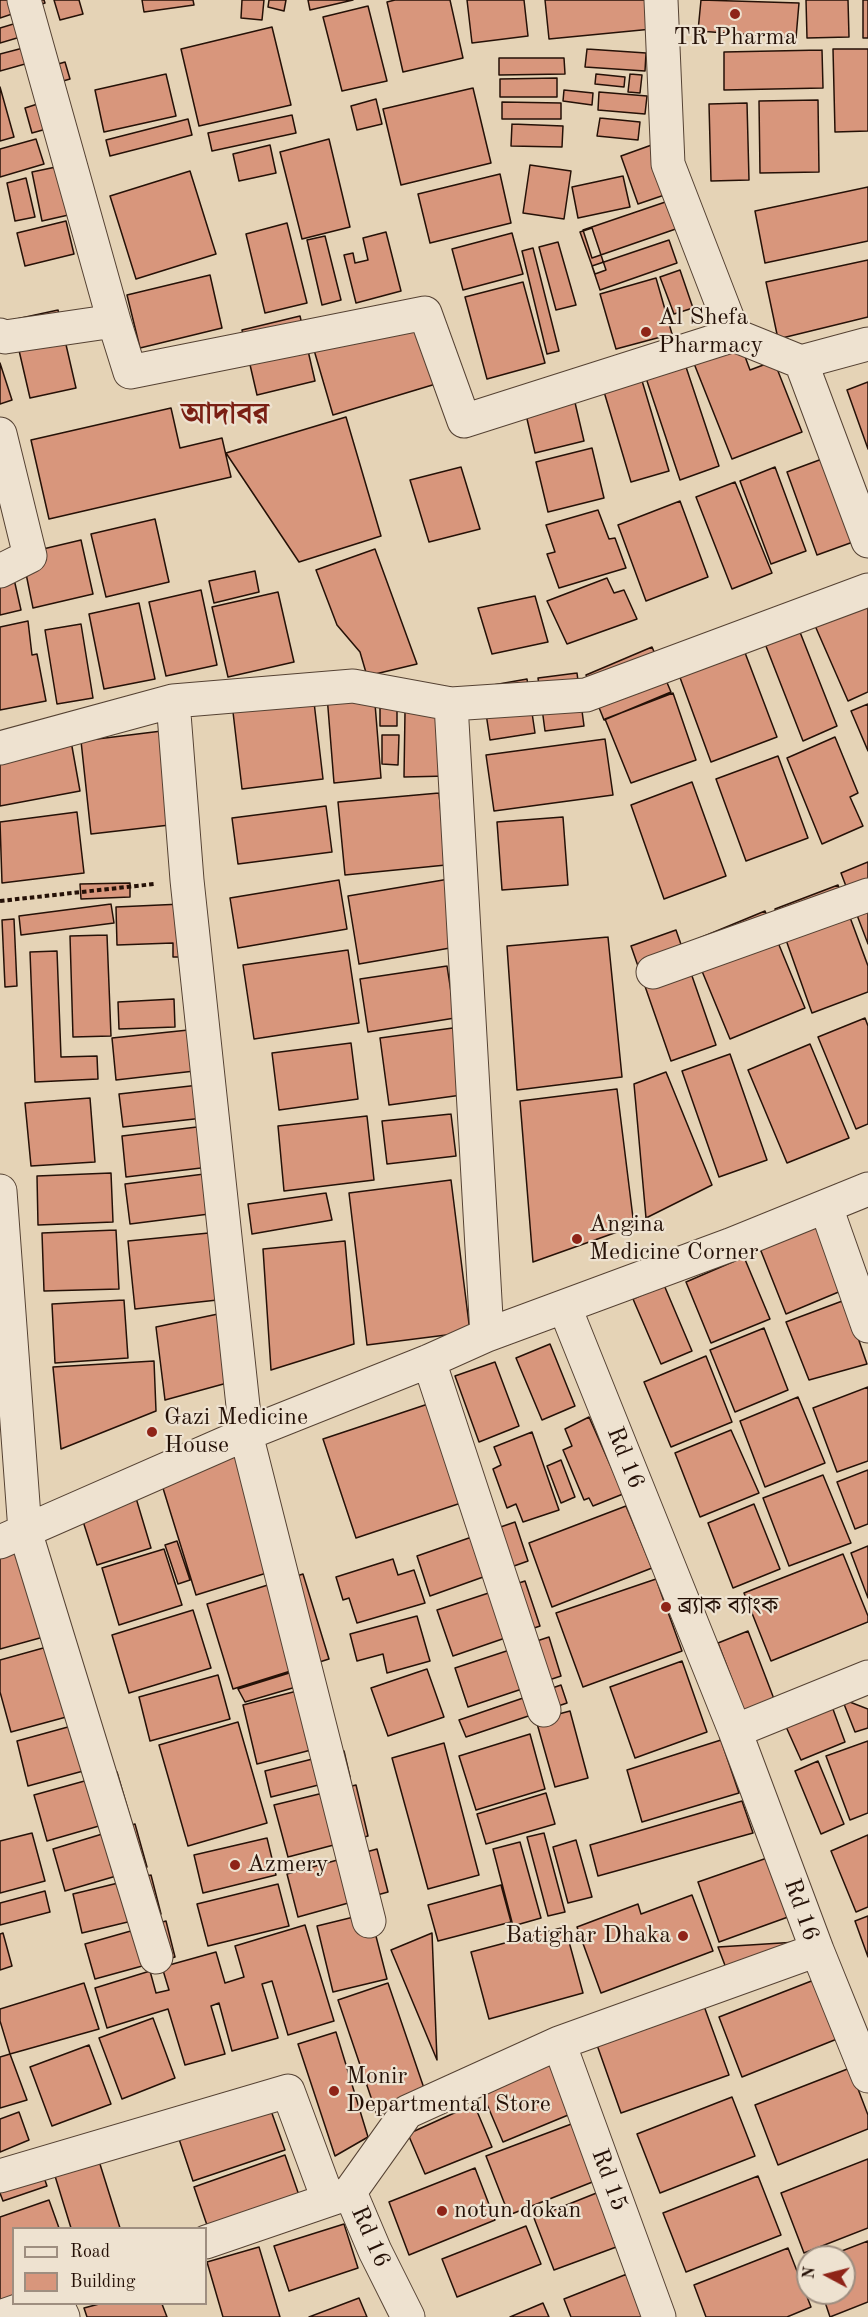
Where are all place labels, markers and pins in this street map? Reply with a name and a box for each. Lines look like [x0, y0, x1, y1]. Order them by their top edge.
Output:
marker: TR Pharma [728, 7, 742, 21]
place label: TR Pharma [673, 24, 797, 52]
place label: Al Shefa Pharmacy [658, 304, 763, 360]
marker: Al Shefa Pharmacy [639, 325, 653, 339]
place label: Angina Medicine Corner [589, 1211, 758, 1267]
marker: Angina Medicine Corner [570, 1232, 584, 1246]
place label: Gazi Medicine House [164, 1404, 308, 1460]
marker: Gazi Medicine House [145, 1425, 159, 1439]
place label: ব্র্যাক ব্যাংক [678, 1593, 778, 1621]
marker: ব্র্যাক ব্যাংক [659, 1600, 673, 1614]
place label: Azmery [247, 1851, 329, 1879]
marker: Azmery [228, 1858, 242, 1872]
place label: Batighar Dhaka [505, 1922, 671, 1950]
marker: Batighar Dhaka [676, 1929, 690, 1943]
place label: Monir Departmental Store [346, 2063, 551, 2119]
marker: Monir Departmental Store [327, 2084, 341, 2098]
place label: notun dokan [454, 2197, 581, 2225]
marker: notun dokan [435, 2204, 449, 2218]

